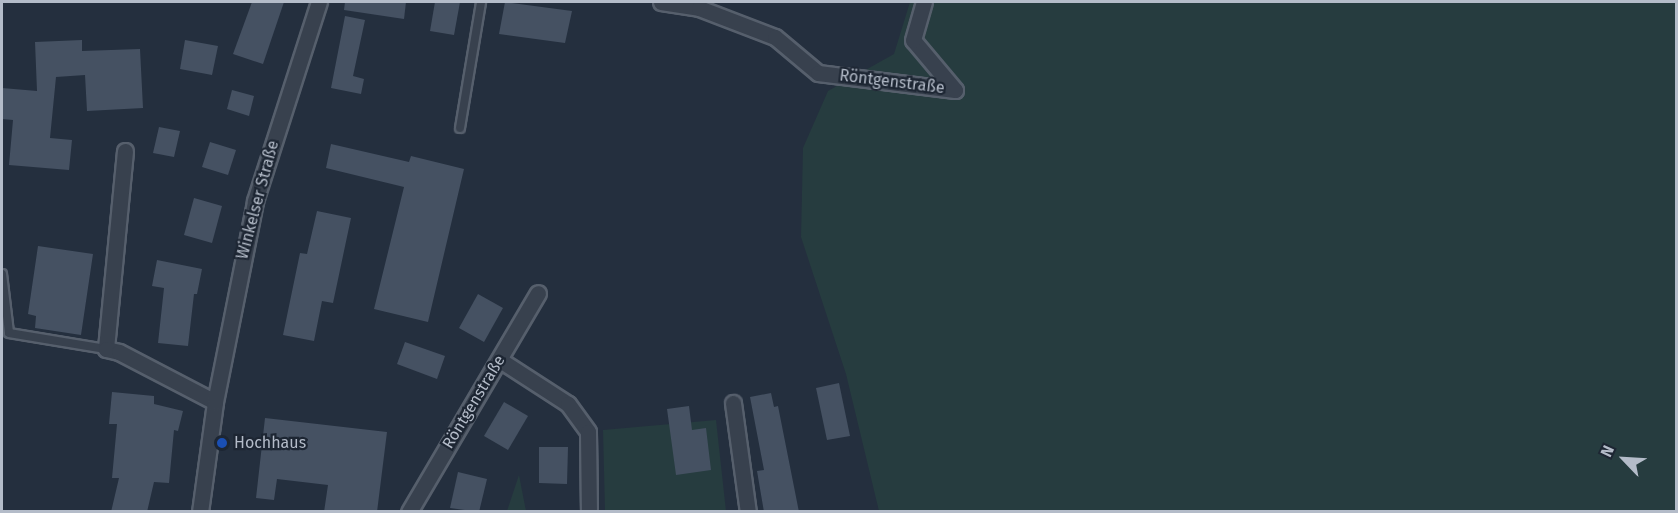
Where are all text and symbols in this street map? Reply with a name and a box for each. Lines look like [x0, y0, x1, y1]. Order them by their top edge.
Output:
street label: Röntgenstraße [838, 66, 946, 98]
street label: Winkelser Straße [233, 139, 283, 261]
street label: Röntgenstraße [439, 352, 509, 452]
north arrow [1594, 429, 1654, 489]
place label: Hochhaus [234, 433, 306, 453]
marker: Hochhaus [215, 436, 229, 450]
text: N [1596, 442, 1618, 460]

